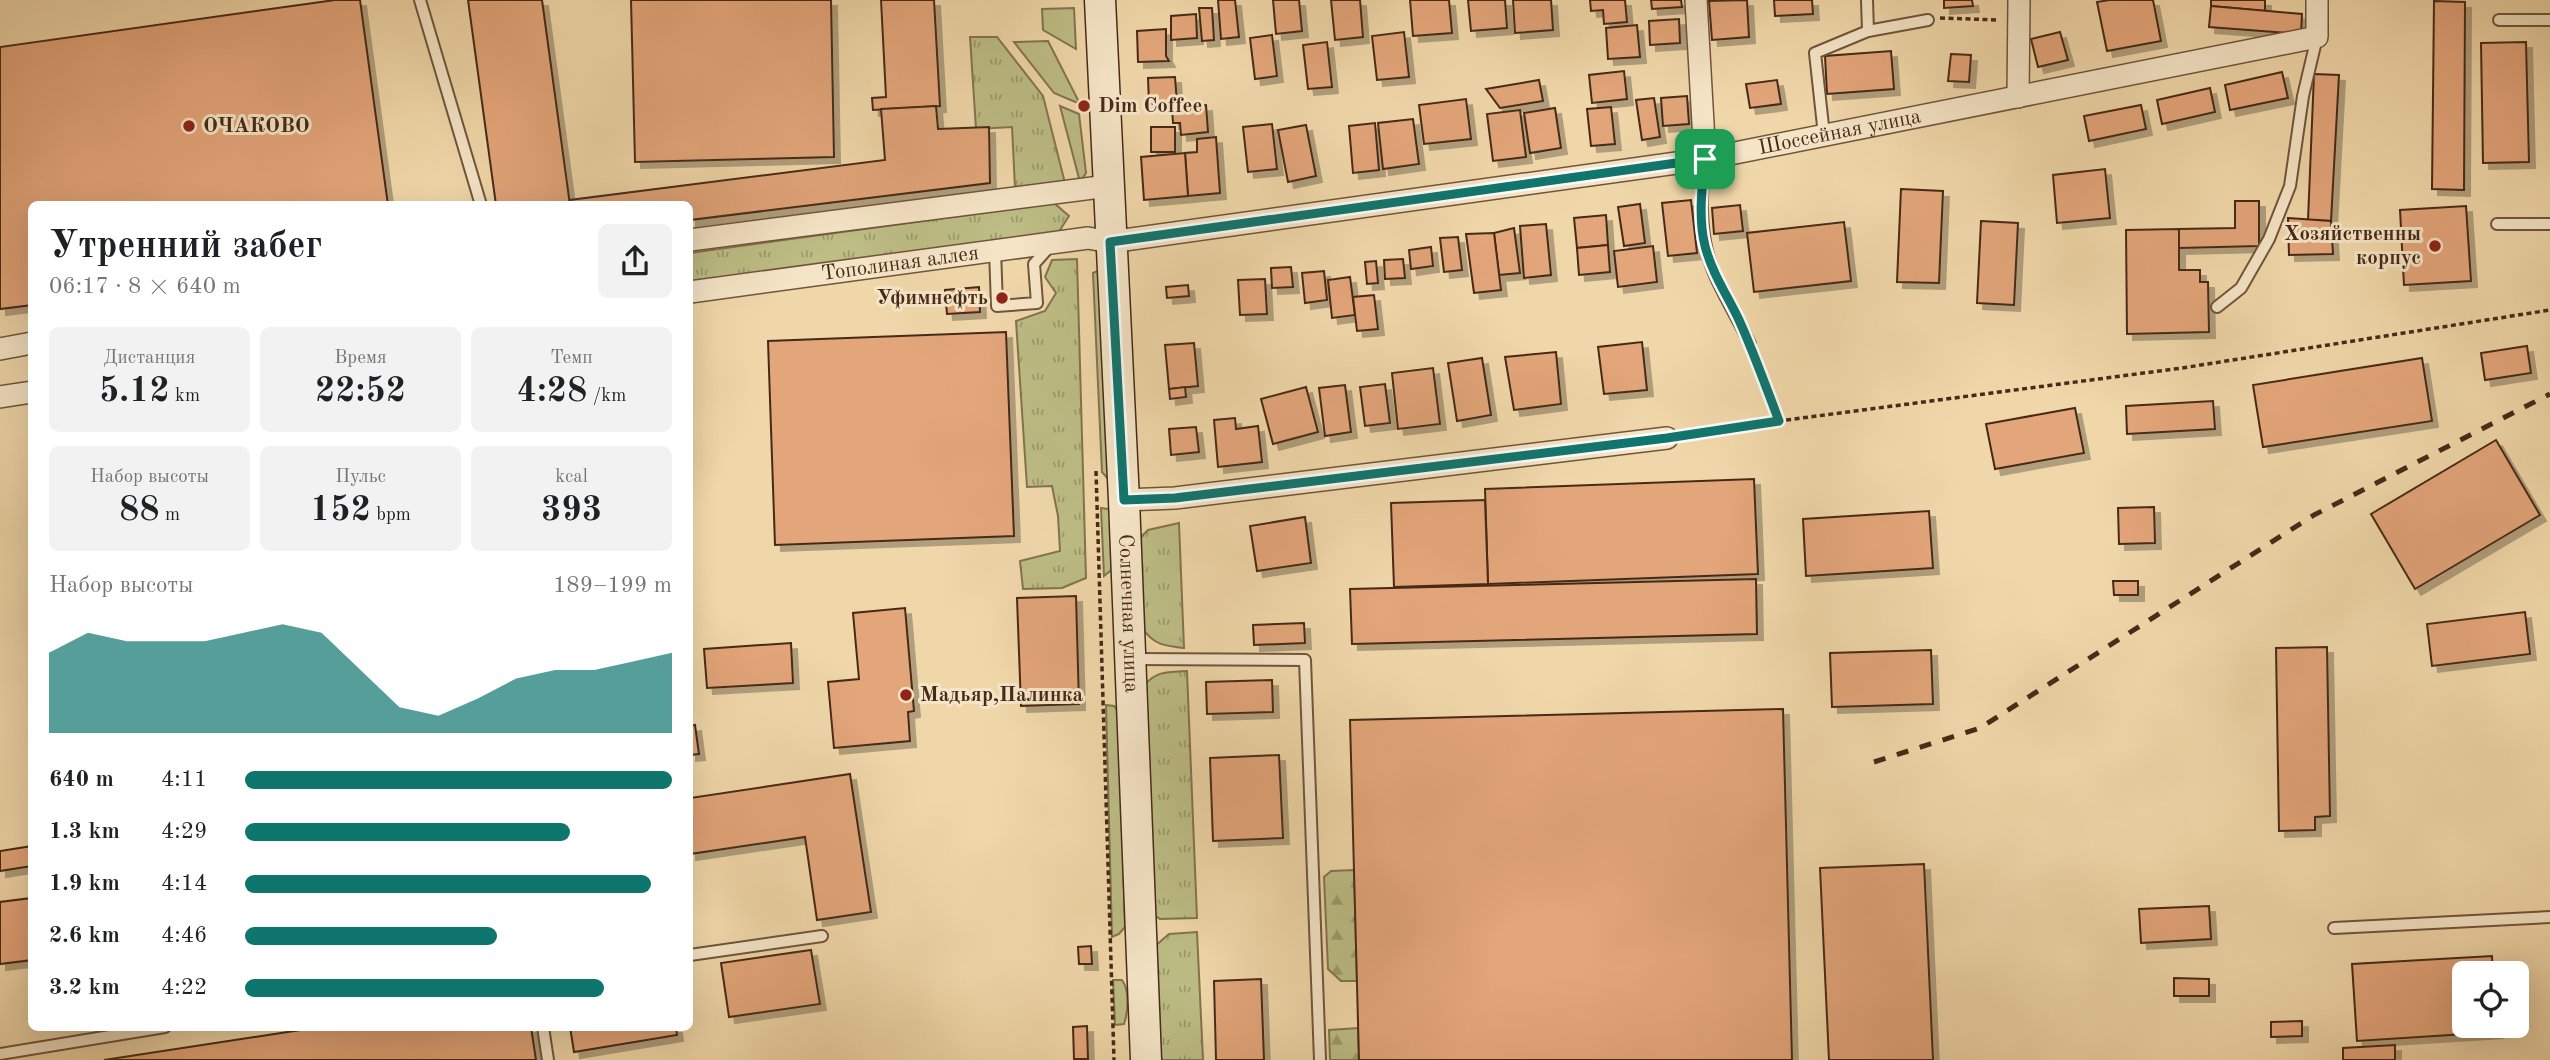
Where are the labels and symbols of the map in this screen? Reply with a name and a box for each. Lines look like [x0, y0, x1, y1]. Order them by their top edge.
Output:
place label: Dim Coffee [1098, 96, 1202, 117]
marker: Dim Coffee [1076, 98, 1092, 114]
street label: Шоссейная улица [1756, 106, 1923, 159]
place label: ОЧАКОВО [203, 116, 310, 137]
marker: ОЧАКОВО [181, 118, 197, 134]
pin [1675, 129, 1735, 189]
place label: Хозяйственны корпус [2284, 224, 2421, 269]
marker: Хозяйственны корпус [2427, 238, 2443, 254]
street label: Тополиная аллея [820, 242, 980, 285]
place label: Уфимнефть [876, 288, 988, 309]
marker: Уфимнефть [994, 290, 1010, 306]
street label: Солнечная улица [1115, 533, 1142, 693]
place label: Мадьяр,Палинка [920, 685, 1084, 706]
marker: Мадьяр,Палинка [898, 687, 914, 703]

